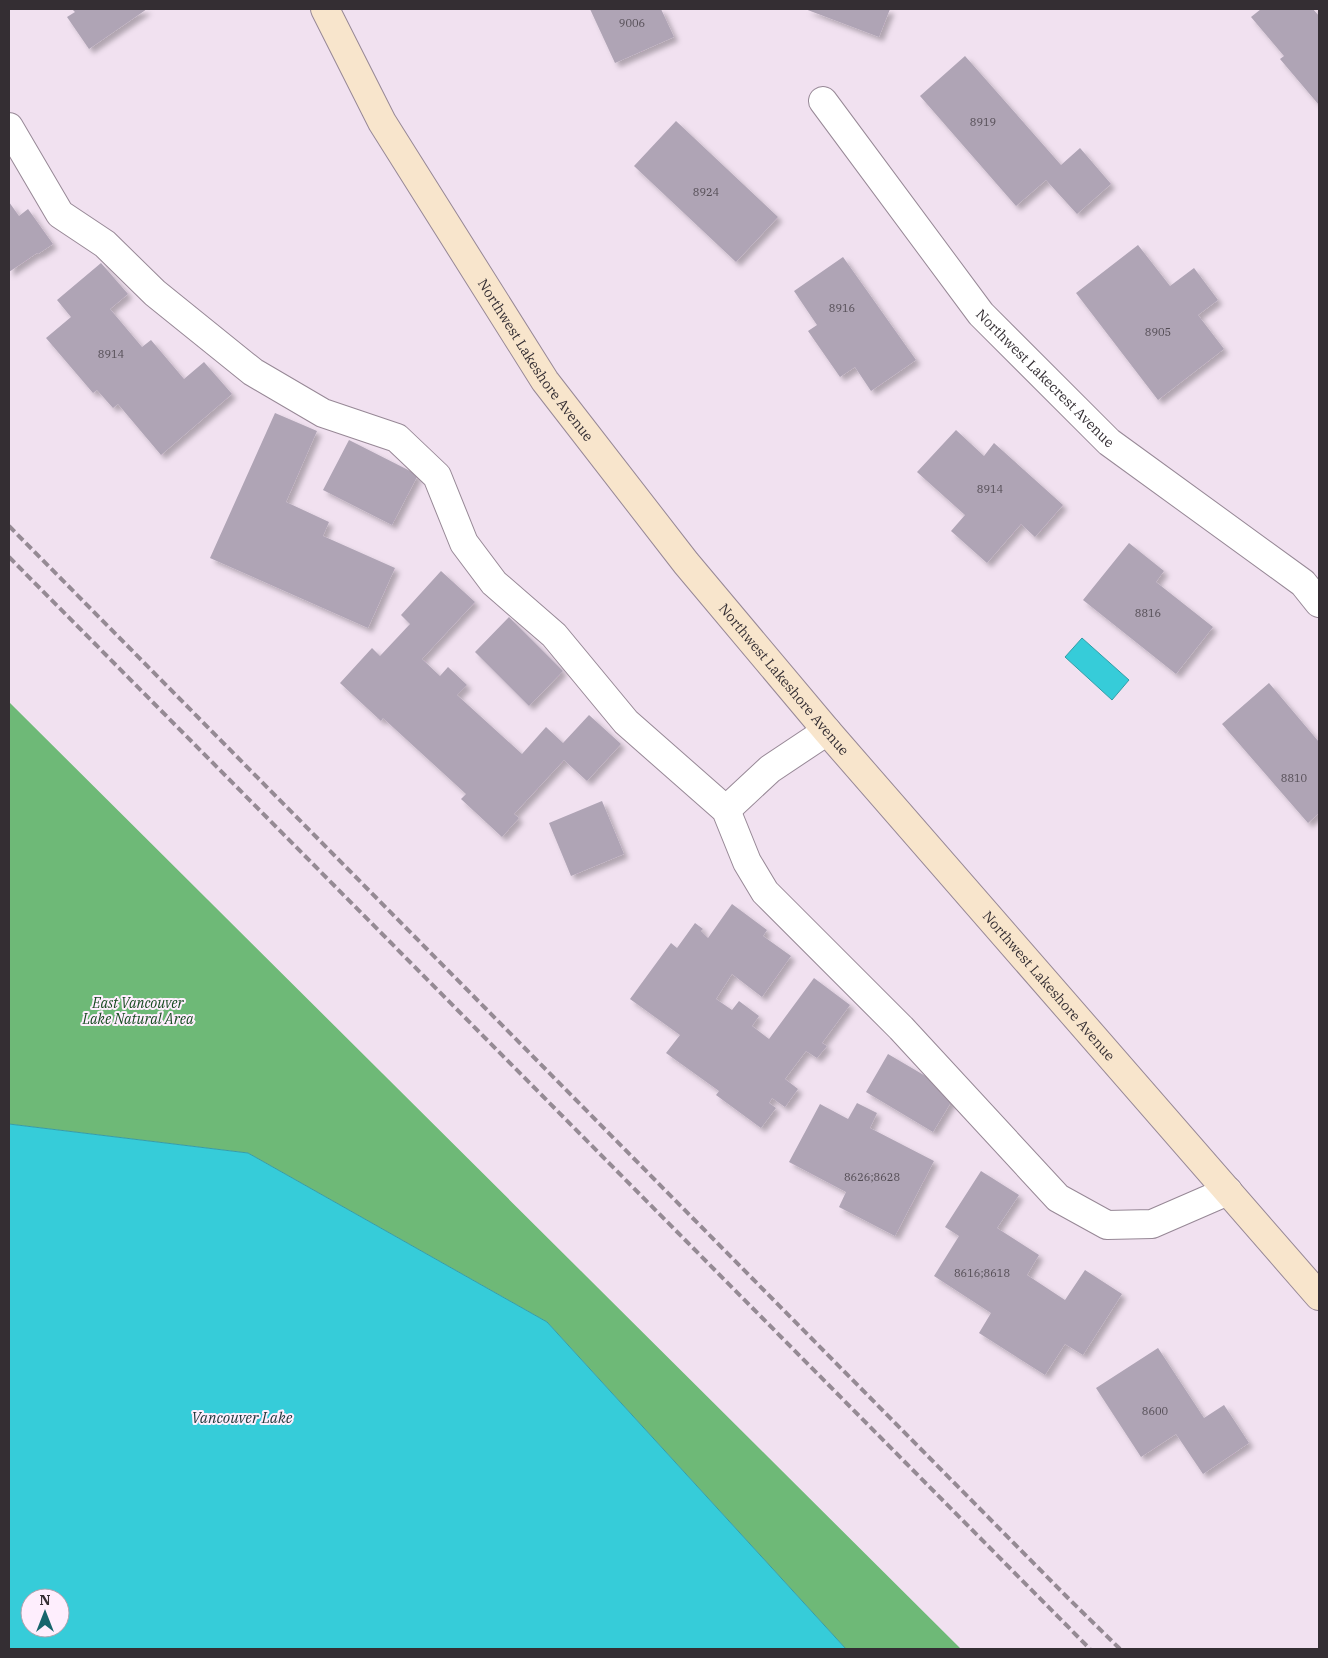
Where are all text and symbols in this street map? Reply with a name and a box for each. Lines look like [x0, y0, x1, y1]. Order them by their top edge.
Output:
house number: 9006 [619, 16, 645, 30]
house number: 8919 [970, 115, 996, 129]
house number: 8924 [693, 185, 720, 199]
street label: Northwest Lakeshore Avenue [474, 275, 597, 445]
house number: 8916 [829, 301, 855, 315]
street label: Northwest Lakecrest Avenue [972, 305, 1118, 452]
house number: 8905 [1145, 325, 1171, 339]
house number: 8914 [98, 347, 125, 361]
house number: 8914 [977, 482, 1004, 496]
street label: Northwest Lakeshore Avenue [715, 600, 853, 759]
house number: 8816 [1135, 606, 1161, 620]
house number: 8810 [1281, 771, 1308, 785]
street label: Northwest Lakeshore Avenue [979, 907, 1119, 1065]
park label: East Vancouver Lake Natural Area [81, 994, 194, 1028]
house number: 8626;8628 [844, 1170, 900, 1184]
house number: 8616;8618 [954, 1266, 1010, 1280]
house number: 8600 [1142, 1404, 1169, 1418]
water label: Vancouver Lake [191, 1408, 293, 1427]
north arrow [20, 1588, 70, 1638]
text: N [39, 1591, 51, 1609]

